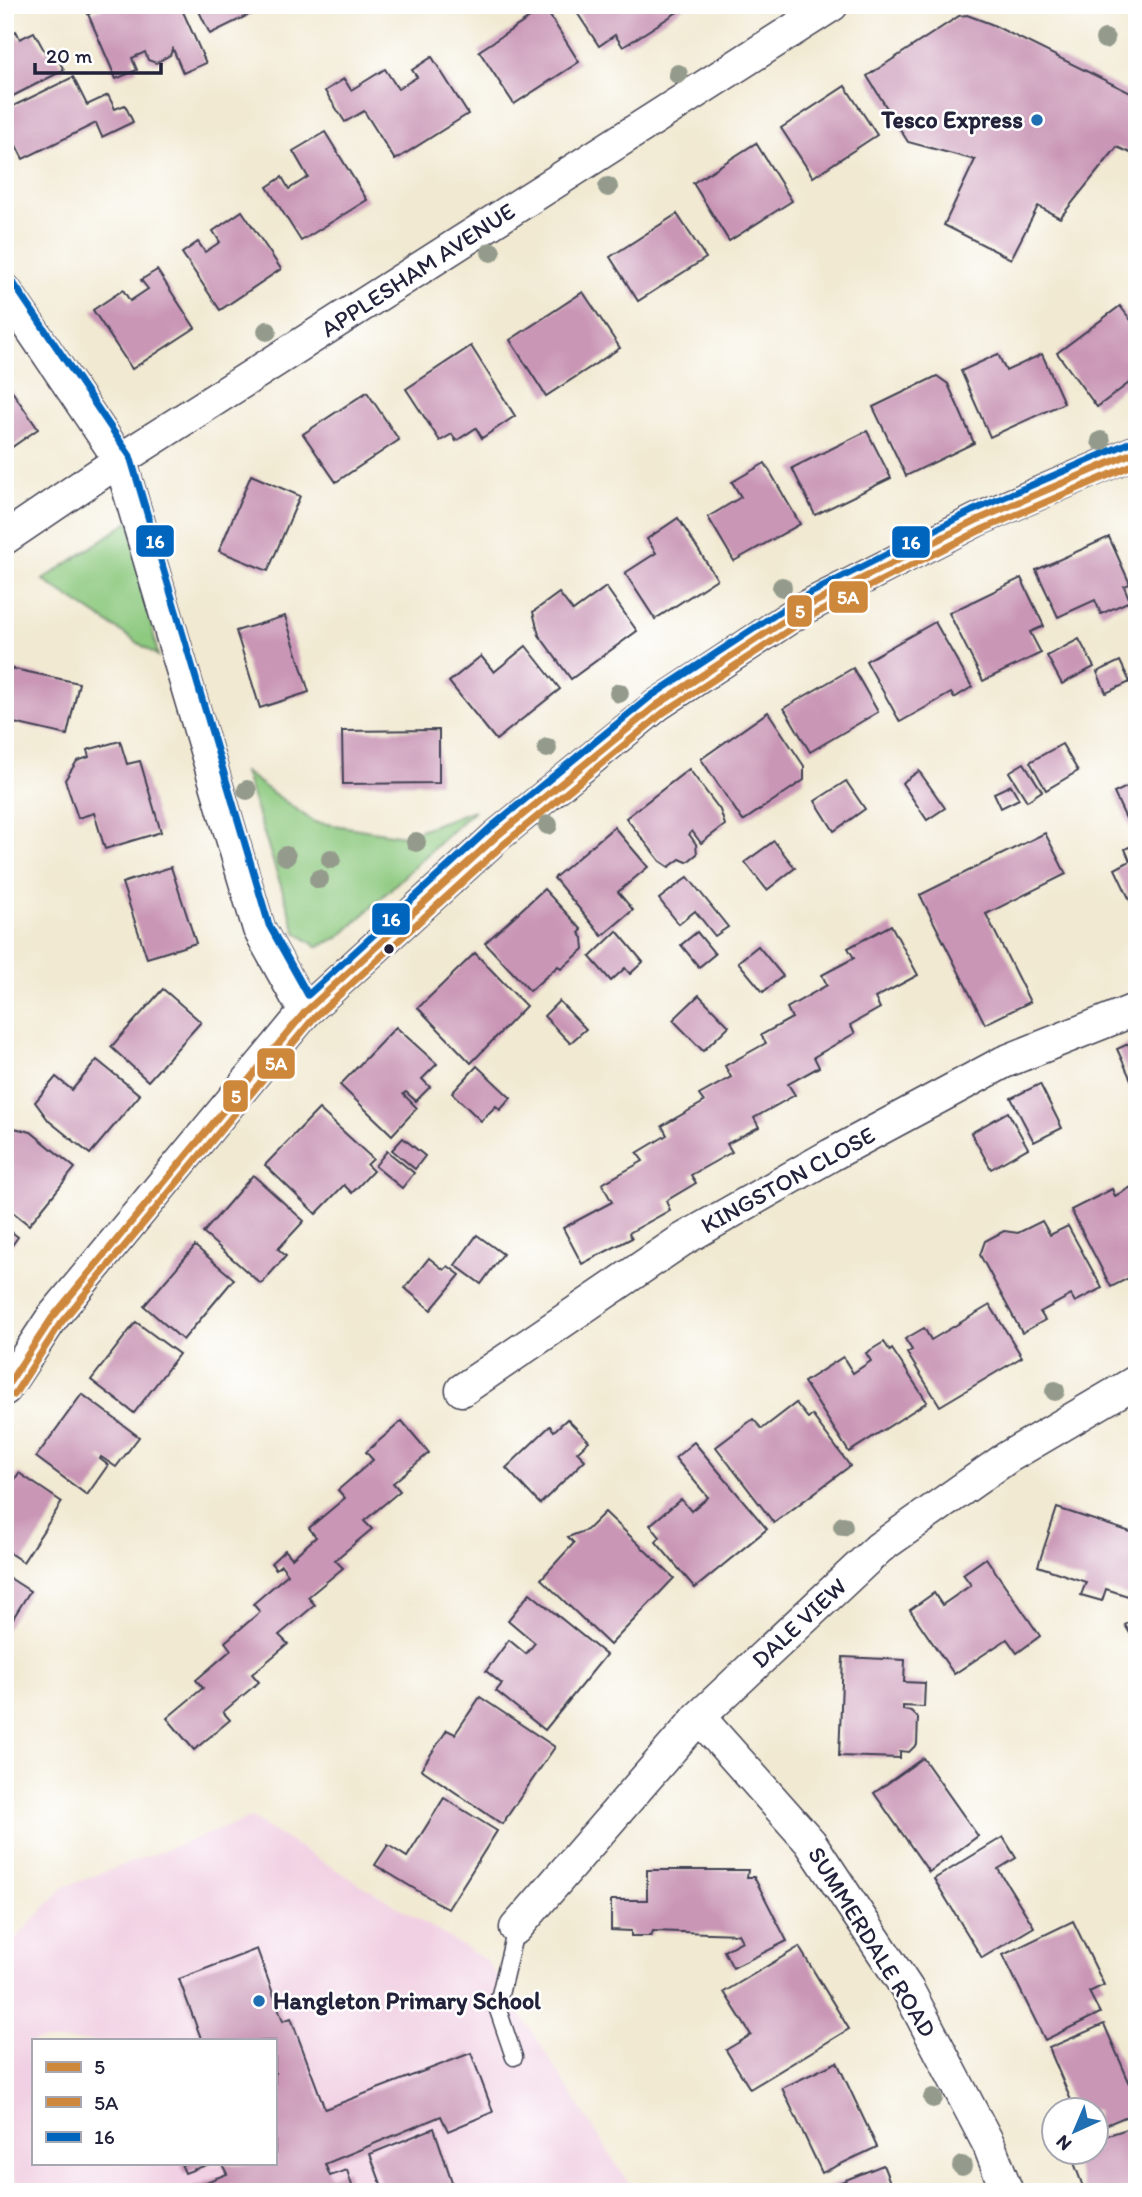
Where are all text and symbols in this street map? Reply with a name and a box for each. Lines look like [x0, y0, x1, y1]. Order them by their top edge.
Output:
scale bar [35, 32, 161, 76]
text: 20 m [46, 43, 93, 68]
place label: Tesco Express [880, 105, 1023, 135]
marker: Tesco Express [1029, 112, 1045, 128]
street label: APPLESHAM AVENUE [315, 196, 520, 343]
line badge: 16 [135, 524, 175, 558]
line badge: 16 [891, 525, 931, 559]
text: 16 [146, 530, 164, 553]
text: 16 [902, 531, 920, 554]
line badge: 5A [828, 580, 869, 614]
text: 5A [837, 586, 860, 609]
line badge: 5 [786, 594, 813, 628]
text: 5 [795, 600, 805, 623]
line badge: 16 [371, 902, 411, 936]
text: 16 [382, 908, 400, 931]
unlabelled marker [382, 942, 396, 956]
line badge: 5A [256, 1047, 296, 1080]
text: 5A [265, 1052, 288, 1075]
line badge: 5 [222, 1079, 249, 1113]
text: 5 [231, 1085, 241, 1108]
street label: KINGSTON CLOSE [696, 1120, 880, 1239]
street label: DALE VIEW [745, 1571, 852, 1674]
street label: SUMMERDALE ROAD [802, 1841, 943, 2042]
place label: Hangleton Primary School [273, 1986, 541, 2016]
marker: Hangleton Primary School [251, 1993, 267, 2009]
legend [32, 2039, 276, 2166]
text: 5 [94, 2054, 105, 2079]
text: 5A [94, 2090, 119, 2115]
north arrow [1040, 2096, 1110, 2166]
text: 16 [94, 2124, 115, 2149]
text: N [1051, 2130, 1076, 2156]

